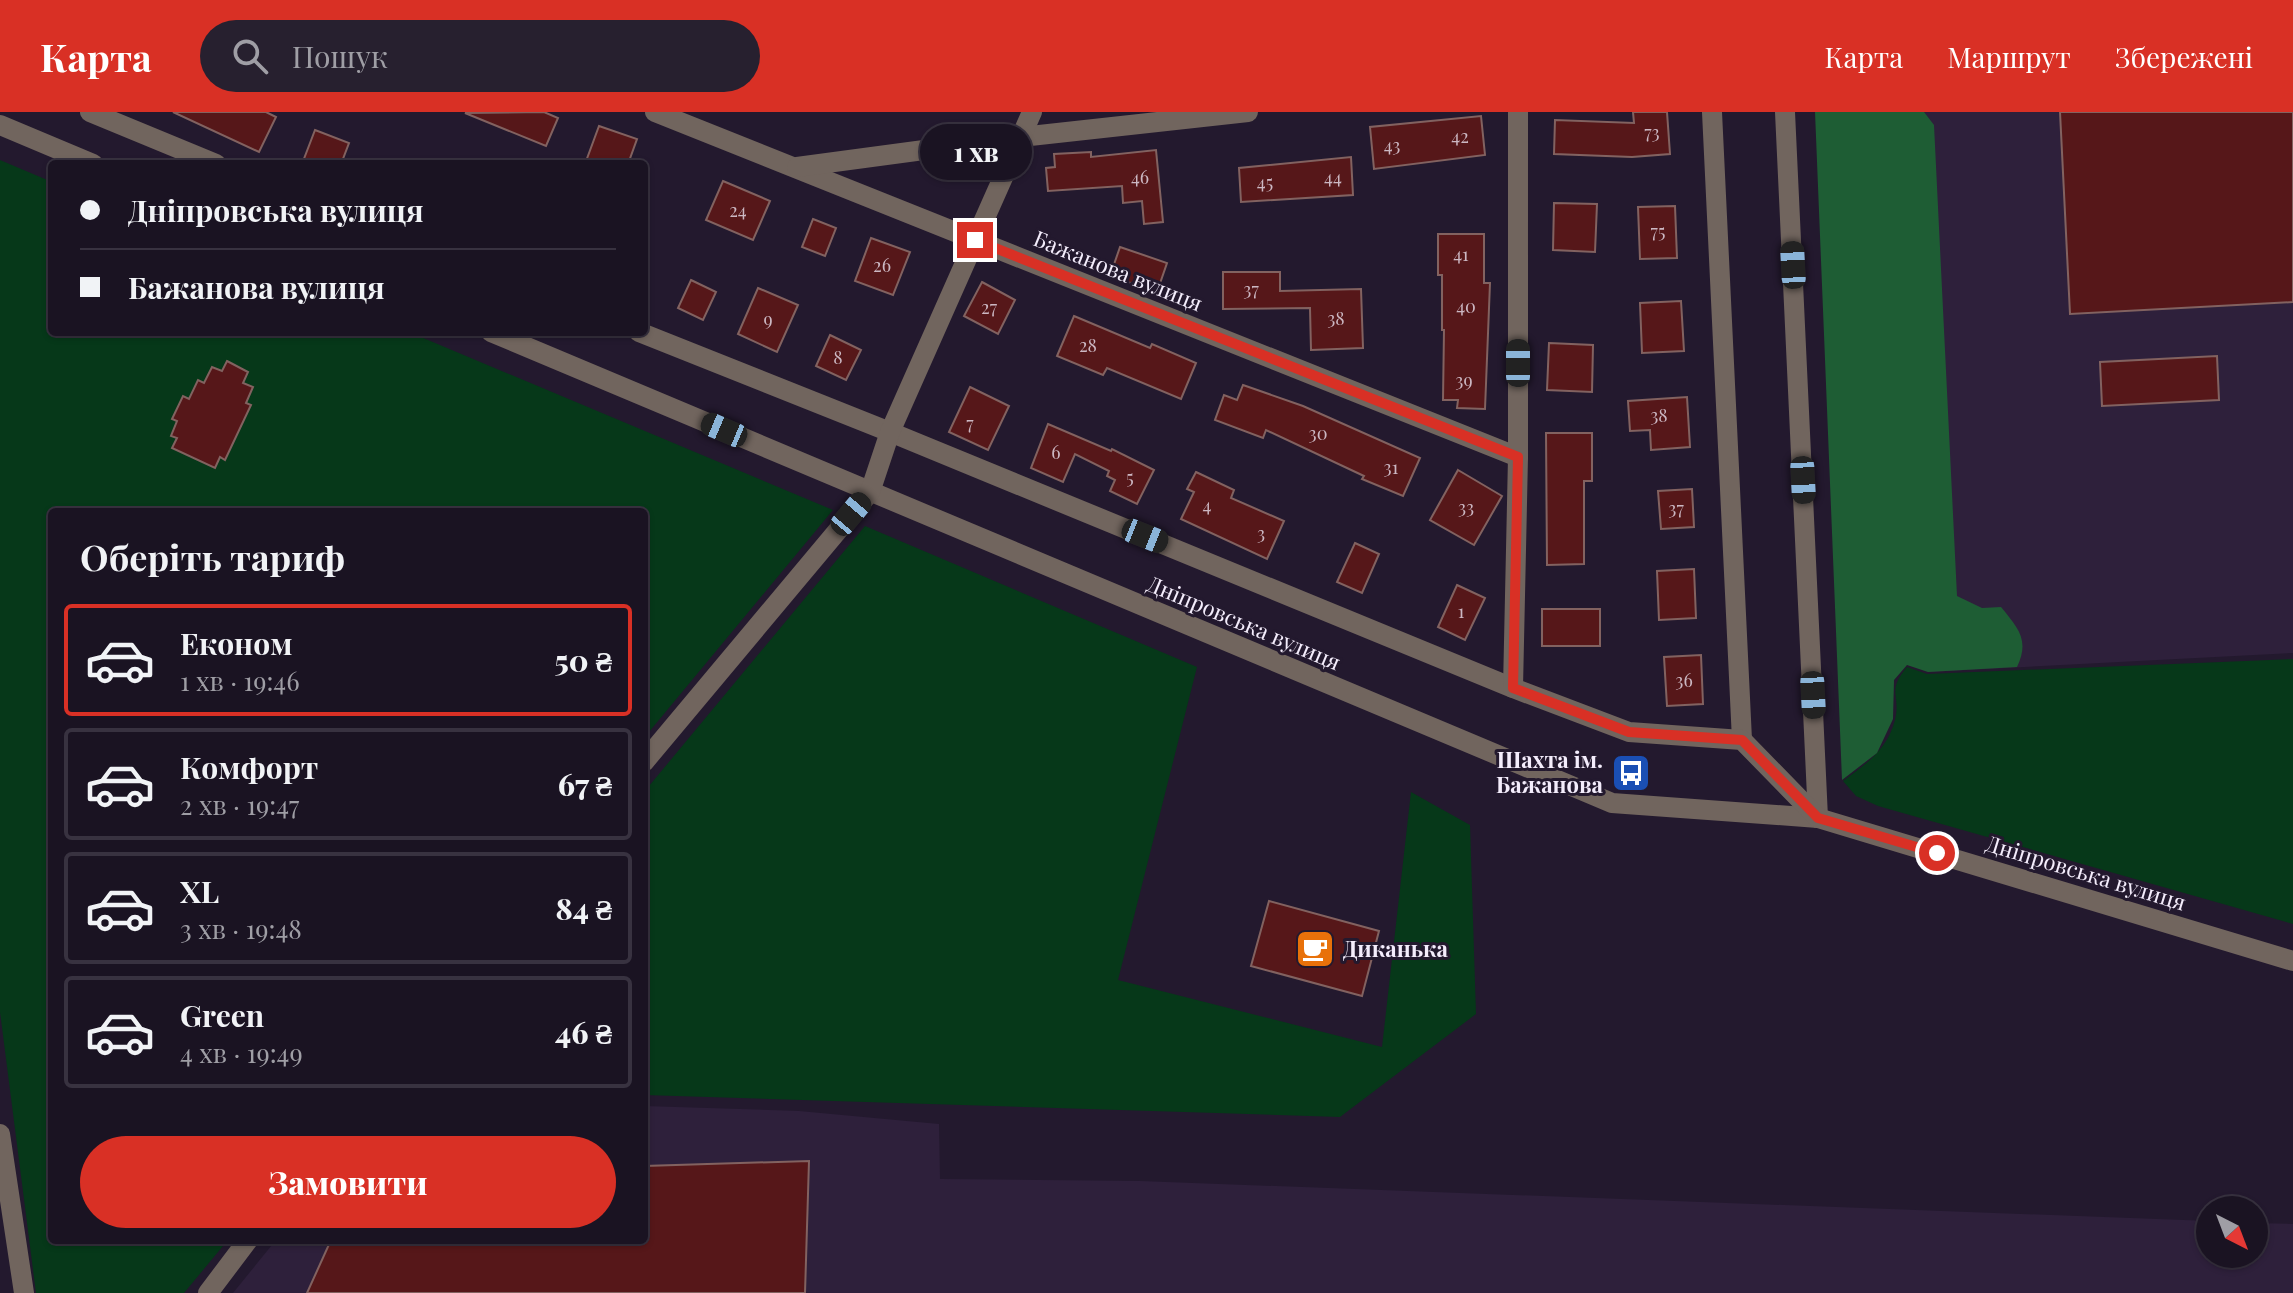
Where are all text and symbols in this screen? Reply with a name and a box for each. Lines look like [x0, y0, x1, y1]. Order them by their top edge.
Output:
search box [200, 20, 760, 92]
text: Карта [40, 31, 152, 82]
icon: search [228, 34, 272, 78]
text: Пошук [292, 36, 388, 76]
text: Карта [1825, 38, 1903, 75]
text: Маршрут [1947, 38, 2071, 75]
text: Збережені [2115, 38, 2253, 75]
house number: 73 [1644, 120, 1660, 144]
callout: 1 хв [919, 124, 1031, 180]
house number: 42 [1451, 124, 1469, 148]
house number: 43 [1384, 133, 1400, 157]
text: 1 хв [953, 134, 999, 169]
house number: 46 [1131, 165, 1149, 189]
house number: 44 [1324, 165, 1342, 189]
house number: 45 [1257, 170, 1273, 194]
text: Дніпровська вулиця [128, 190, 424, 230]
house number: 24 [729, 198, 747, 222]
house number: 75 [1651, 219, 1665, 243]
route end [957, 222, 993, 258]
street label: Бажанова вулиця [1030, 223, 1207, 318]
car [1780, 240, 1806, 290]
house number: 41 [1453, 242, 1469, 266]
house number: 26 [873, 253, 891, 277]
text: Бажанова вулиця [128, 267, 385, 307]
house number: 37 [1243, 277, 1259, 301]
house number: 40 [1456, 294, 1476, 318]
house number: 27 [981, 295, 998, 319]
house number: 38 [1327, 306, 1345, 330]
house number: 9 [763, 307, 773, 331]
house number: 28 [1079, 333, 1097, 357]
car [1506, 339, 1530, 387]
house number: 8 [833, 345, 843, 369]
house number: 39 [1455, 368, 1473, 392]
house number: 38 [1650, 403, 1668, 427]
car [697, 410, 751, 450]
house number: 7 [966, 411, 974, 435]
house number: 30 [1309, 421, 1327, 445]
house number: 6 [1051, 440, 1061, 464]
house number: 31 [1384, 455, 1399, 479]
car [1790, 455, 1816, 505]
house number: 5 [1126, 465, 1134, 489]
car [826, 488, 876, 540]
house number: 4 [1203, 493, 1212, 517]
house number: 33 [1458, 495, 1474, 519]
house number: 37 [1668, 496, 1684, 520]
car [1118, 516, 1172, 556]
house number: 3 [1257, 521, 1265, 545]
text: Оберіть тариф [80, 532, 345, 580]
street label: Дніпровська вулиця [1143, 568, 1346, 676]
house number: 1 [1458, 599, 1465, 623]
text: Економ [180, 623, 292, 663]
icon: car [84, 624, 156, 696]
text: 50 ₴ [554, 640, 612, 680]
text: 1 хв · 19:46 [180, 663, 300, 698]
house number: 36 [1675, 668, 1693, 692]
car [1800, 670, 1826, 720]
place label: Шахта ім. Бажанова [1496, 744, 1604, 799]
text: Комфорт [180, 747, 318, 787]
icon: car [84, 748, 156, 820]
bus stop icon: Шахта ім. Бажанова [1610, 752, 1652, 794]
text: 67 ₴ [558, 764, 612, 804]
text: 2 хв · 19:47 [180, 787, 299, 822]
street label: Дніпровська вулиця [1983, 827, 2190, 917]
route start [1919, 835, 1955, 871]
text: XL [180, 871, 219, 911]
icon: car [84, 872, 156, 944]
text: 84 ₴ [556, 888, 612, 928]
text: 3 хв · 19:48 [180, 911, 302, 946]
cafe icon: Диканька [1294, 928, 1336, 970]
place label: Диканька [1343, 933, 1448, 963]
text: Green [180, 995, 264, 1035]
icon: car [84, 996, 156, 1068]
text: 46 ₴ [555, 1012, 612, 1052]
text: 4 хв · 19:49 [180, 1035, 303, 1070]
button: Замовити [80, 1136, 616, 1228]
north arrow [2196, 1196, 2268, 1268]
map controls [2196, 1196, 2268, 1268]

